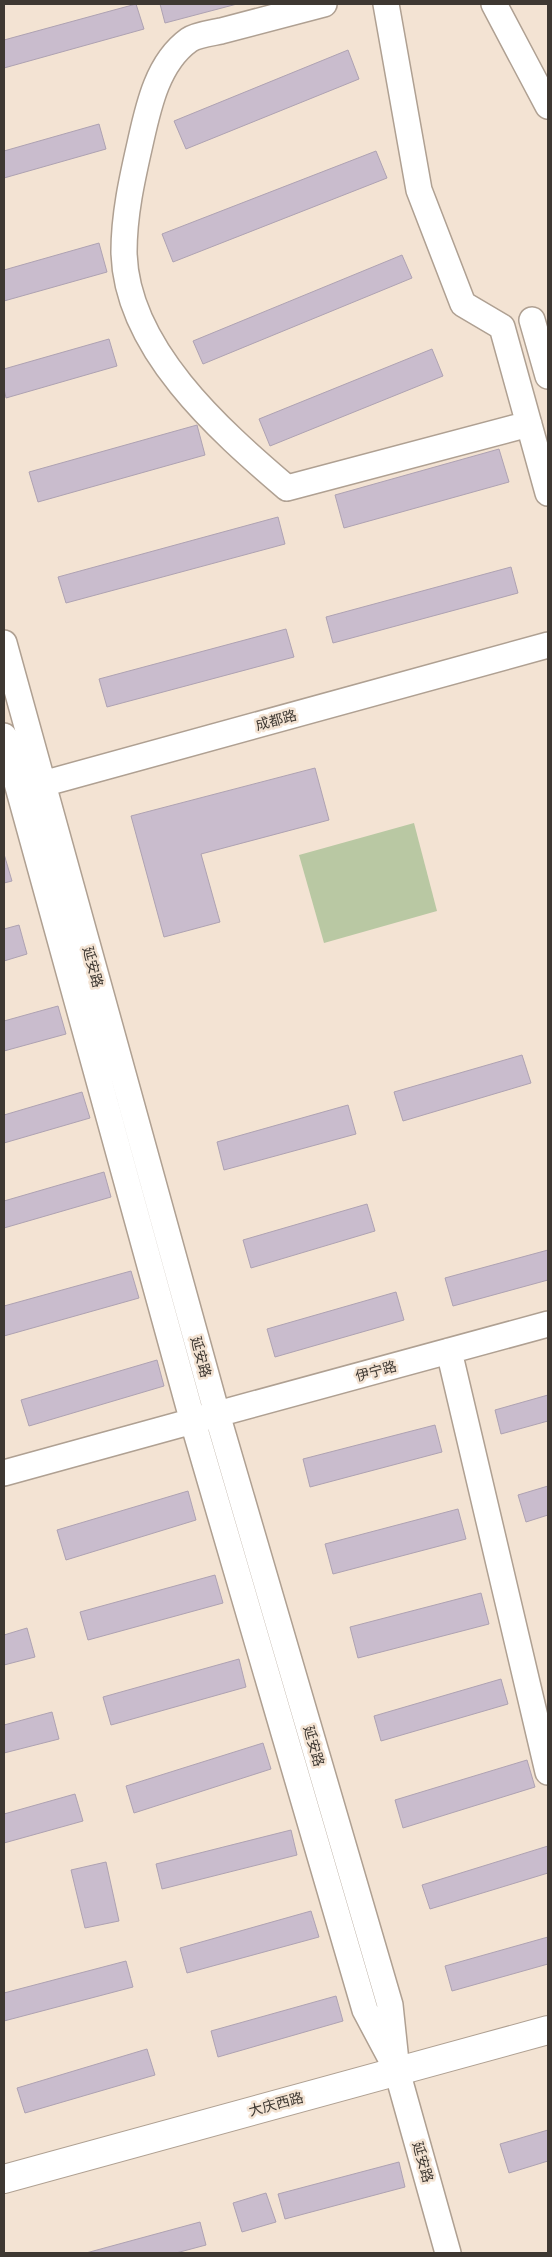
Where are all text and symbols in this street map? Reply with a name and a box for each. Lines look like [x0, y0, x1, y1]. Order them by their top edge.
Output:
street label: 成都路 [254, 707, 298, 733]
street label: 延安路 [80, 945, 106, 989]
street label: 延安路 [188, 1335, 214, 1379]
street label: 伊宁路 [354, 1358, 398, 1384]
street label: 延安路 [301, 1724, 327, 1768]
street label: 大庆西路 [247, 2089, 305, 2119]
street label: 延安路 [410, 2140, 436, 2184]

